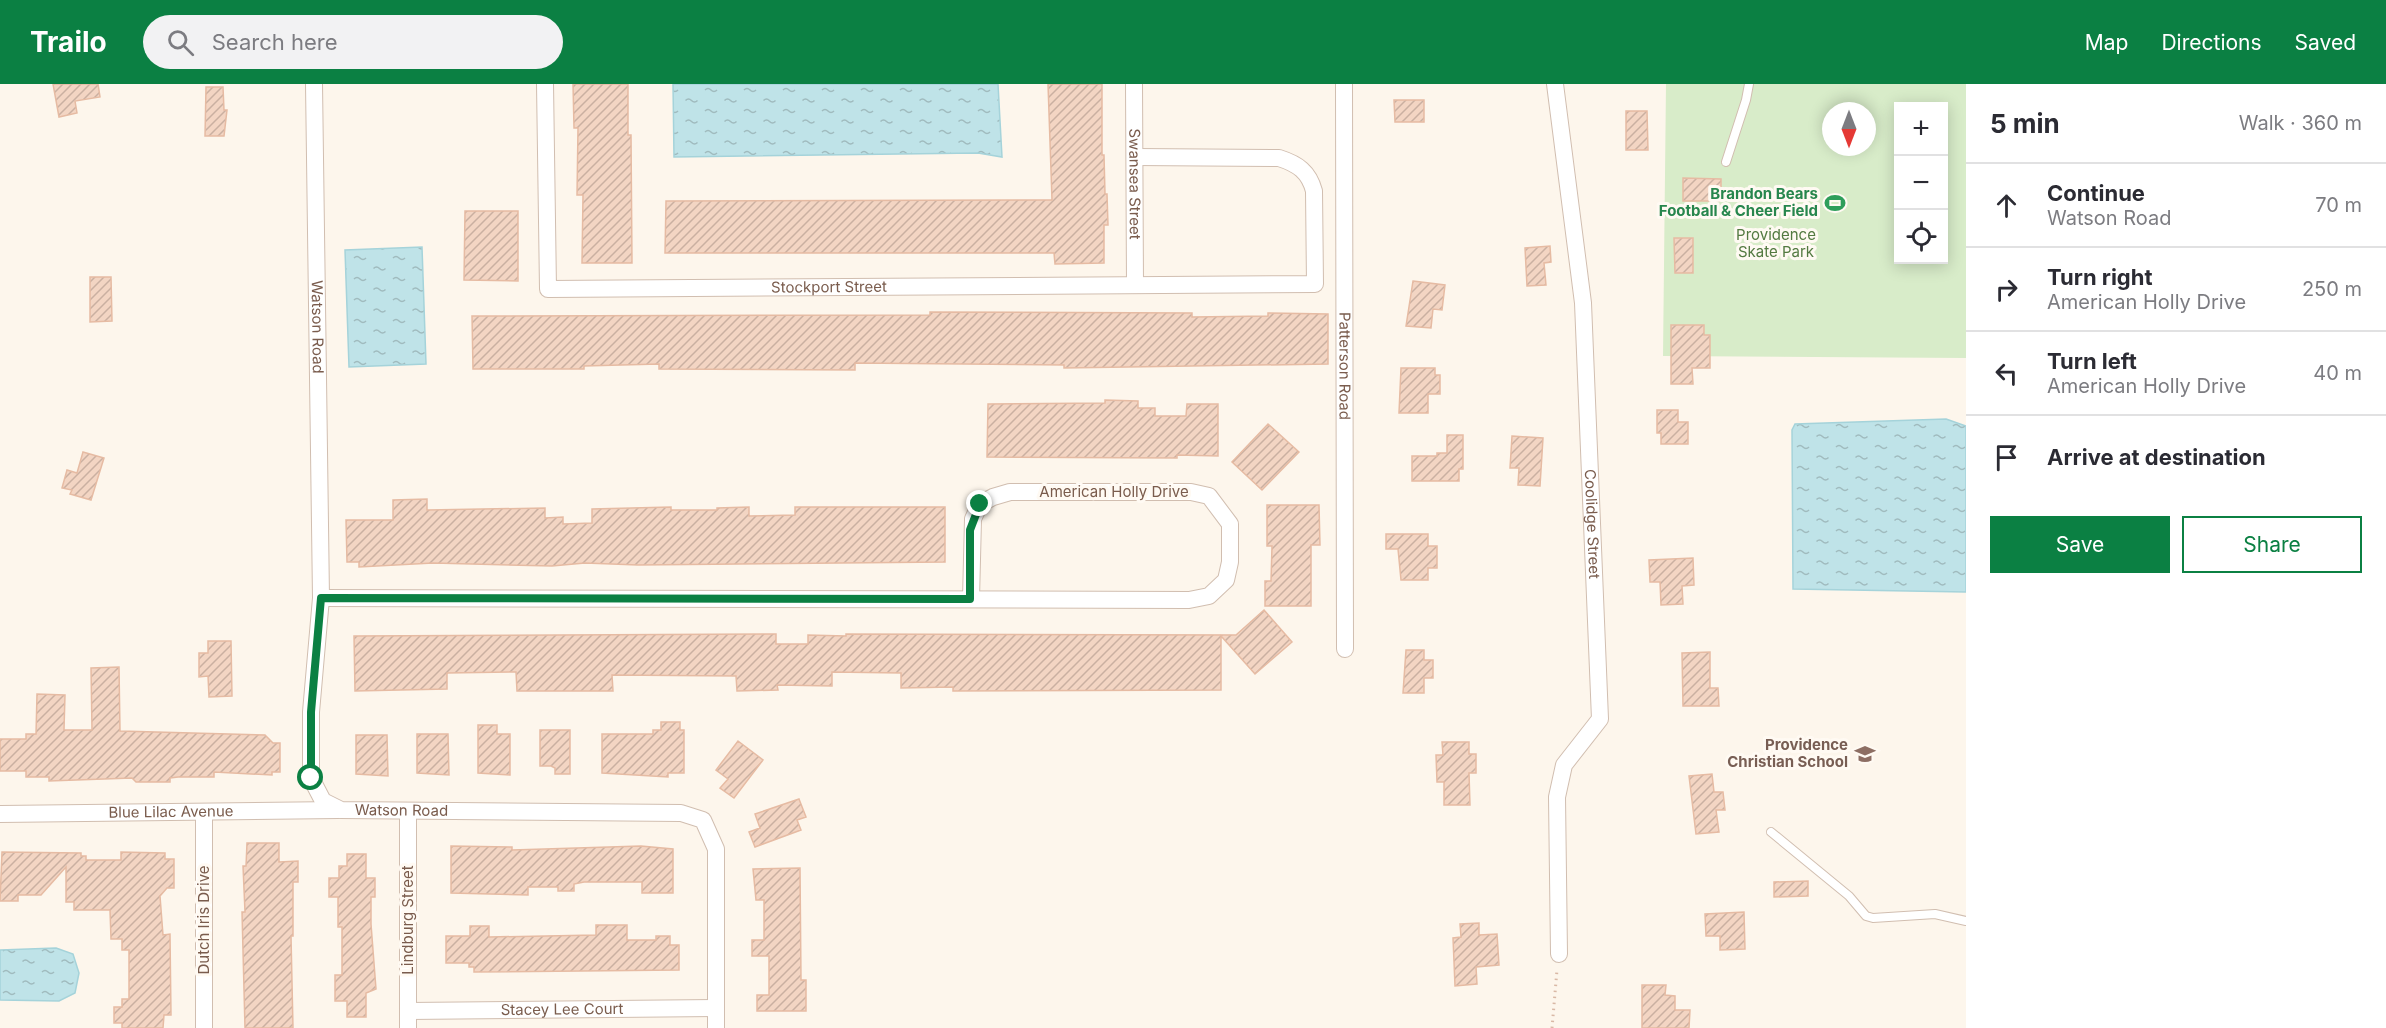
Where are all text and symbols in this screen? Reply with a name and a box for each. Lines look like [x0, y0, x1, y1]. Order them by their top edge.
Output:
search box [143, 15, 563, 69]
text: Trailo [30, 25, 107, 59]
icon: search [164, 26, 197, 59]
text: Search here [212, 29, 338, 55]
text: Map [2085, 30, 2128, 55]
text: Directions [2161, 30, 2262, 55]
text: Saved [2295, 30, 2356, 55]
north arrow [1822, 102, 1876, 156]
map controls [1894, 102, 1948, 264]
button: + [1894, 102, 1948, 156]
text: 5 min [1990, 108, 2060, 139]
text: Walk · 360 m [2239, 111, 2362, 135]
street label: Swansea Street [1125, 128, 1145, 240]
button: − [1894, 156, 1948, 210]
text: Continue [2047, 180, 2145, 206]
place label: Brandon Bears Football & Cheer Field [1659, 184, 1818, 220]
icon: ahead [1990, 189, 2023, 222]
sports icon: Brandon Bears Football & Cheer Field [1823, 191, 1847, 215]
text: 70 m [2315, 193, 2362, 217]
text: Watson Road [2047, 206, 2172, 230]
button: locate [1894, 210, 1948, 264]
park label: Providence Skate Park [1736, 225, 1816, 261]
text: Turn right [2047, 264, 2153, 290]
icon: right [1990, 273, 2023, 306]
street label: Stockport Street [771, 277, 887, 297]
text: 250 m [2302, 277, 2362, 301]
street label: Watson Road [308, 280, 328, 374]
text: American Holly Drive [2047, 290, 2246, 314]
street label: Patterson Road [1335, 312, 1355, 420]
text: Turn left [2047, 348, 2137, 374]
icon: left [1990, 357, 2023, 390]
text: 40 m [2313, 361, 2362, 385]
text: American Holly Drive [2047, 374, 2246, 398]
icon: arrive [1990, 441, 2023, 474]
text: Arrive at destination [2047, 444, 2266, 470]
street label: Coolidge Street [1581, 469, 1604, 579]
street label: American Holly Drive [1039, 482, 1189, 501]
route end [966, 490, 992, 516]
button: Save [1990, 516, 2170, 573]
button: Share [2182, 516, 2362, 573]
place label: Providence Christian School [1727, 735, 1848, 771]
school or university icon: Providence Christian School [1853, 742, 1877, 766]
route start [297, 764, 323, 790]
street label: Watson Road [355, 800, 448, 820]
street label: Blue Lilac Avenue [108, 801, 234, 822]
street label: Dutch Iris Drive [194, 865, 213, 975]
street label: Lindburg Street [398, 865, 417, 975]
street label: Stacey Lee Court [501, 999, 623, 1019]

